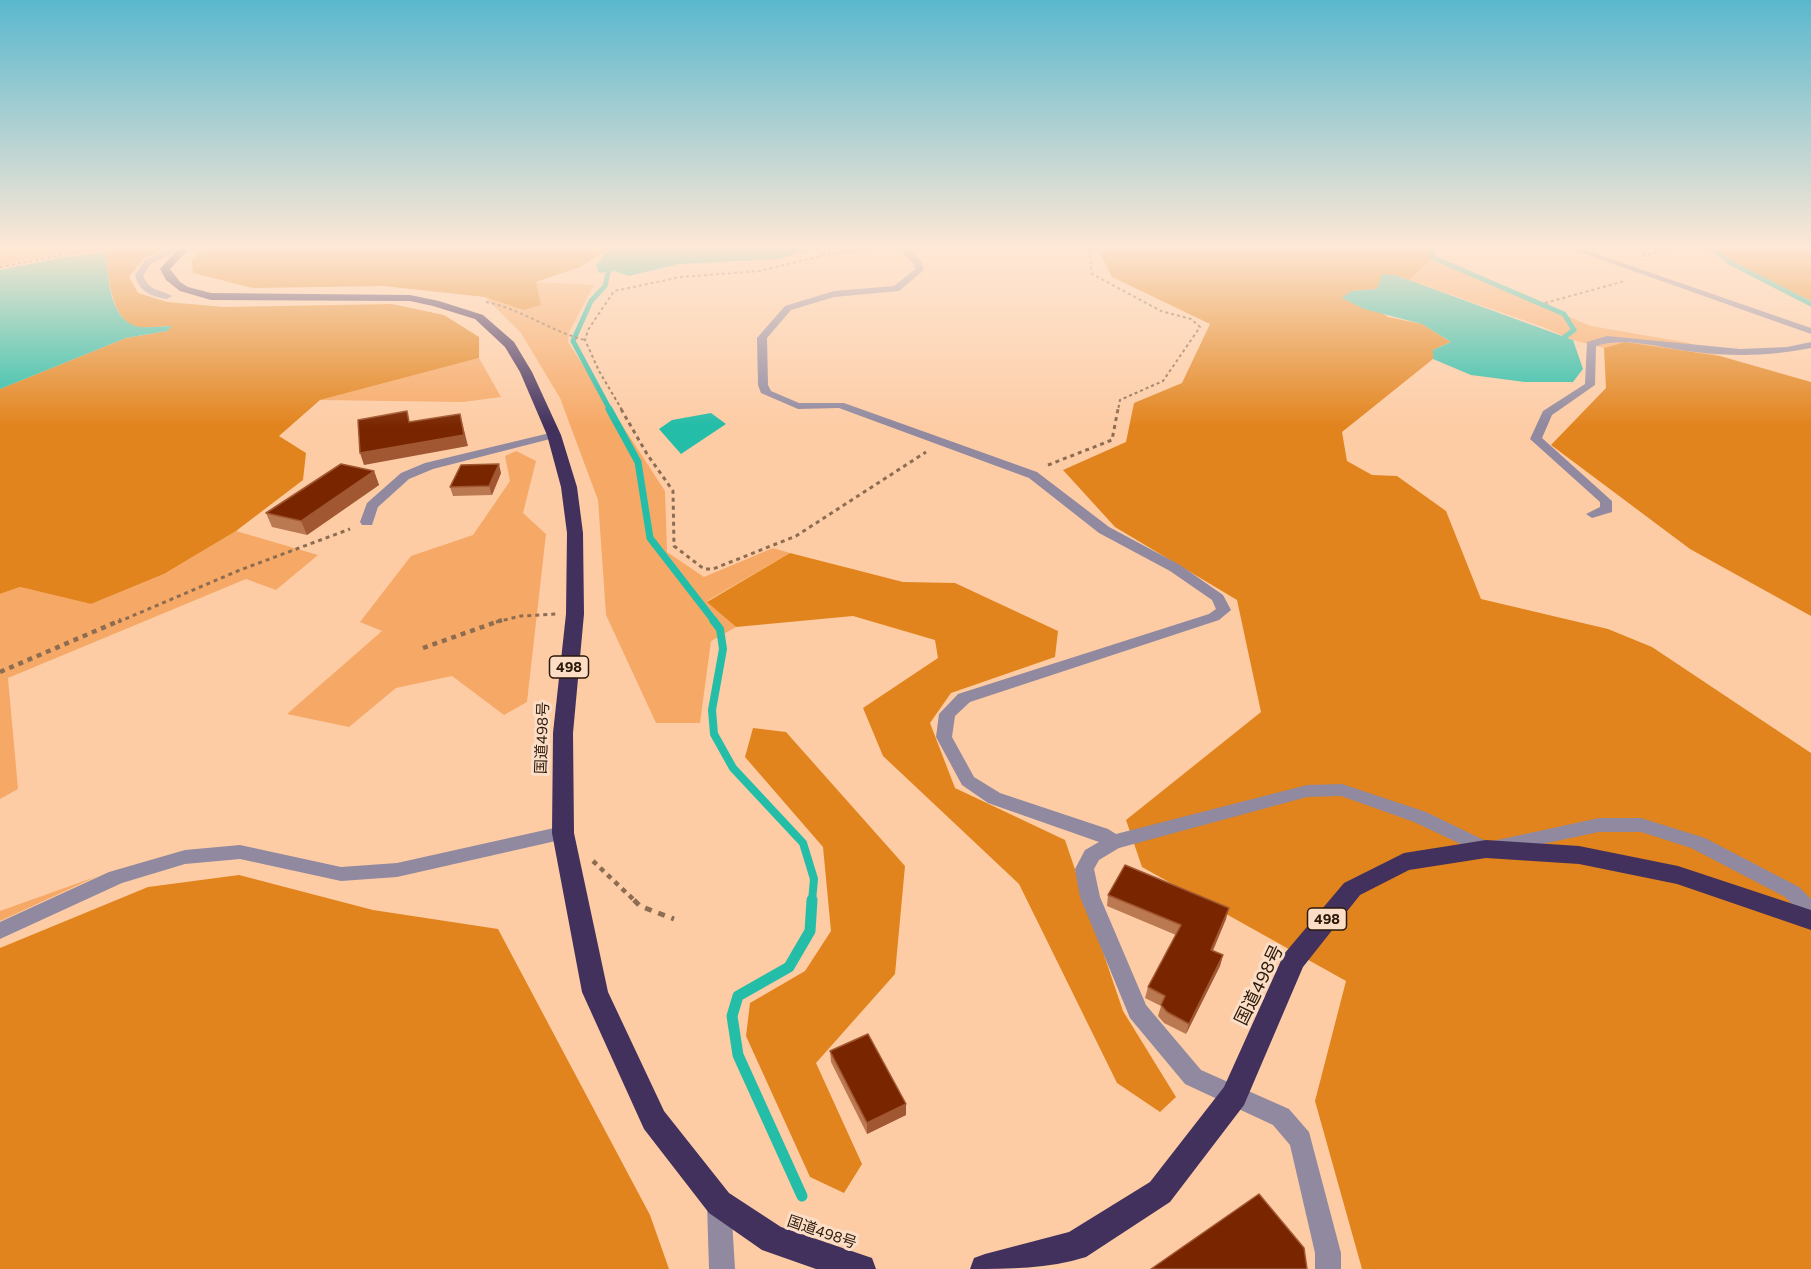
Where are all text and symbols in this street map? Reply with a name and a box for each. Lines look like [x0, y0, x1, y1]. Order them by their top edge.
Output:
road number: 498 [550, 656, 588, 678]
street label: 国道498号 [532, 702, 552, 774]
road number: 498 [1308, 908, 1346, 930]
street label: 国道498号 [1230, 941, 1288, 1029]
street label: 国道498号 [785, 1212, 859, 1252]

